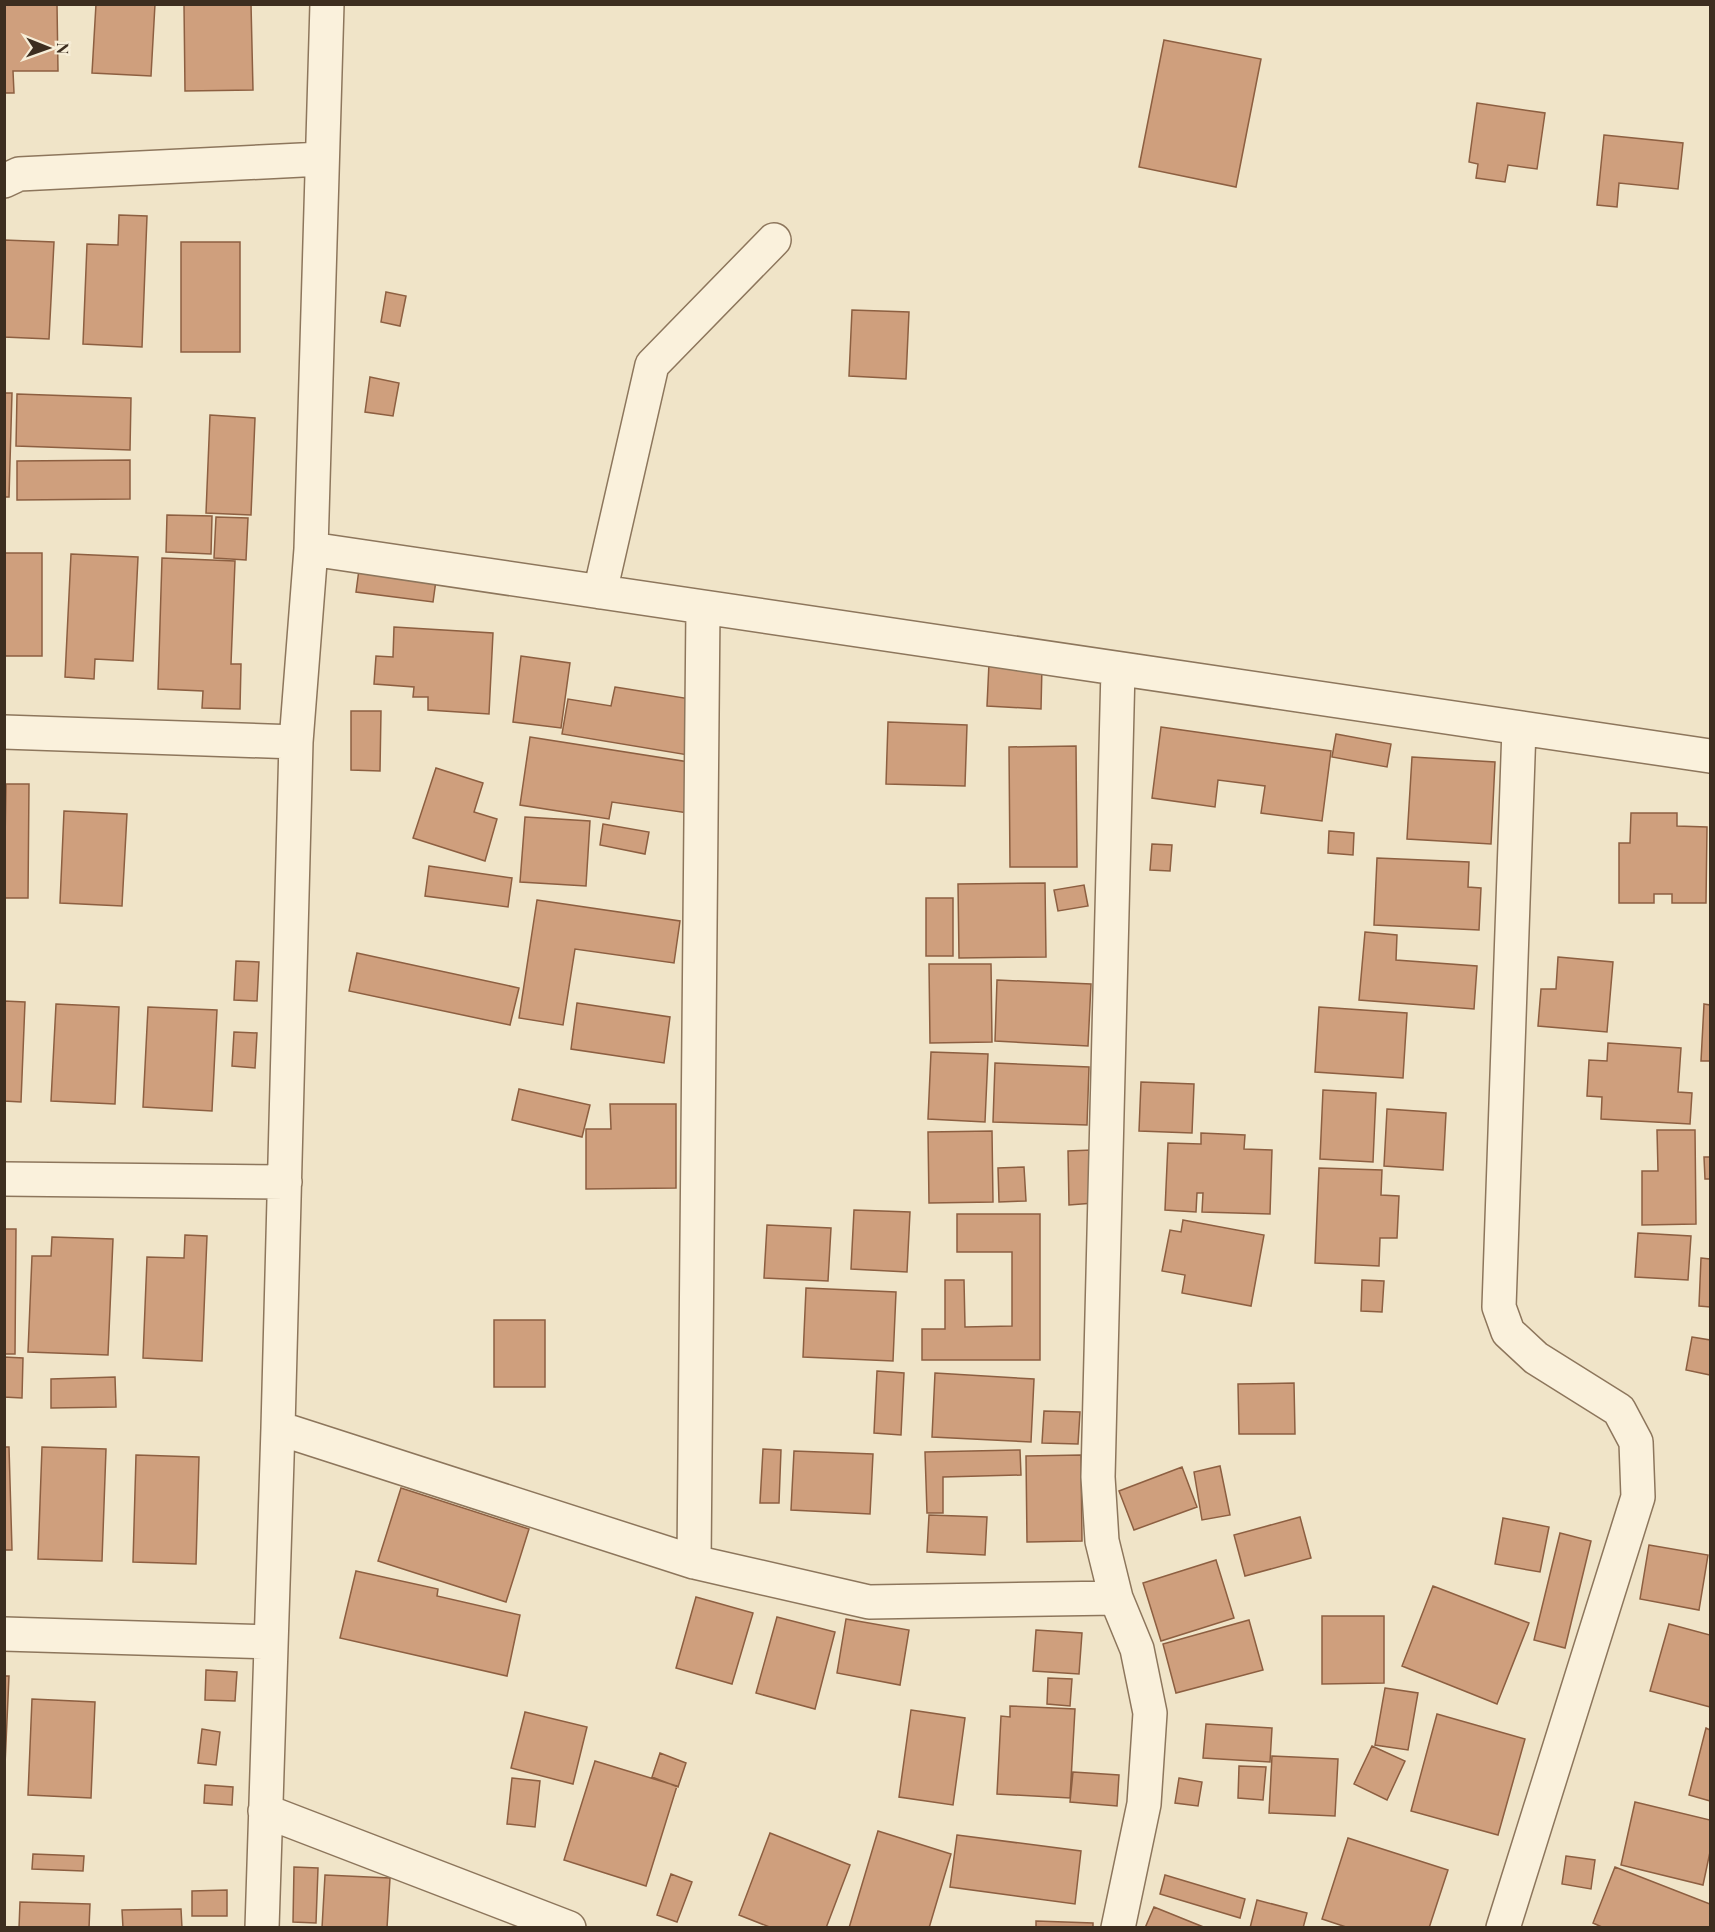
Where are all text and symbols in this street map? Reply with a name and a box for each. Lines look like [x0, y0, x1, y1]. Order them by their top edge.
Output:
north arrow [18, 18, 78, 78]
text: N [53, 42, 74, 55]

